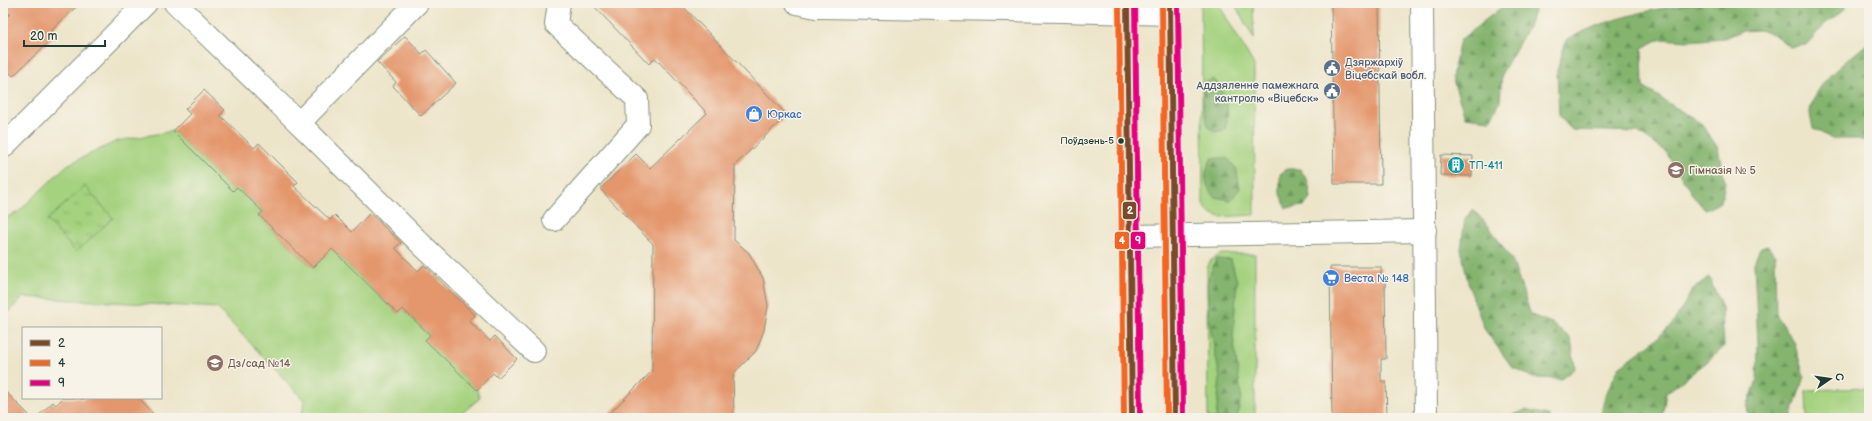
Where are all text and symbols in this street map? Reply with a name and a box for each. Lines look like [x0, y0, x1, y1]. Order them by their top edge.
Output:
scale bar [24, 22, 105, 48]
text: 20 m [30, 29, 57, 44]
place label: Дзяржархіў Віцебскай вобл. [1345, 56, 1426, 82]
public building icon: Дзяржархіў Віцебскай вобл. [1322, 58, 1342, 78]
place label: Аддзяленне памежнага кантролю «Віцебск» [1195, 79, 1319, 105]
public building icon: Аддзяленне памежнага кантролю «Віцебск» [1322, 81, 1342, 101]
shop icon: Юркас [744, 104, 764, 124]
place label: Юркас [767, 108, 802, 121]
place label: Поўдзень-5 [1060, 135, 1114, 147]
marker: Поўдзень-5 [1116, 136, 1126, 146]
building icon: ТП-411 [1446, 155, 1466, 175]
place label: ТП-411 [1469, 159, 1503, 172]
school or university icon: Гімназія № 5 [1666, 160, 1686, 180]
place label: Гімназія № 5 [1689, 164, 1756, 177]
line badge: 2 [1122, 201, 1137, 220]
text: 2 [1127, 204, 1134, 217]
line badge: 4 [1114, 231, 1130, 250]
line badge: 9 [1130, 231, 1146, 250]
text: 4 [1119, 234, 1126, 247]
text: 9 [1135, 234, 1141, 247]
supermarket icon: Веста № 148 [1321, 268, 1341, 288]
place label: Веста № 148 [1344, 272, 1409, 285]
legend [22, 327, 162, 399]
text: 2 [58, 336, 65, 351]
school or university icon: Дз/сад №14 [205, 353, 225, 373]
text: 4 [58, 356, 66, 371]
place label: Дз/сад №14 [228, 357, 291, 370]
north arrow [1810, 359, 1850, 399]
text: С [1832, 372, 1847, 382]
text: 9 [58, 376, 65, 391]

